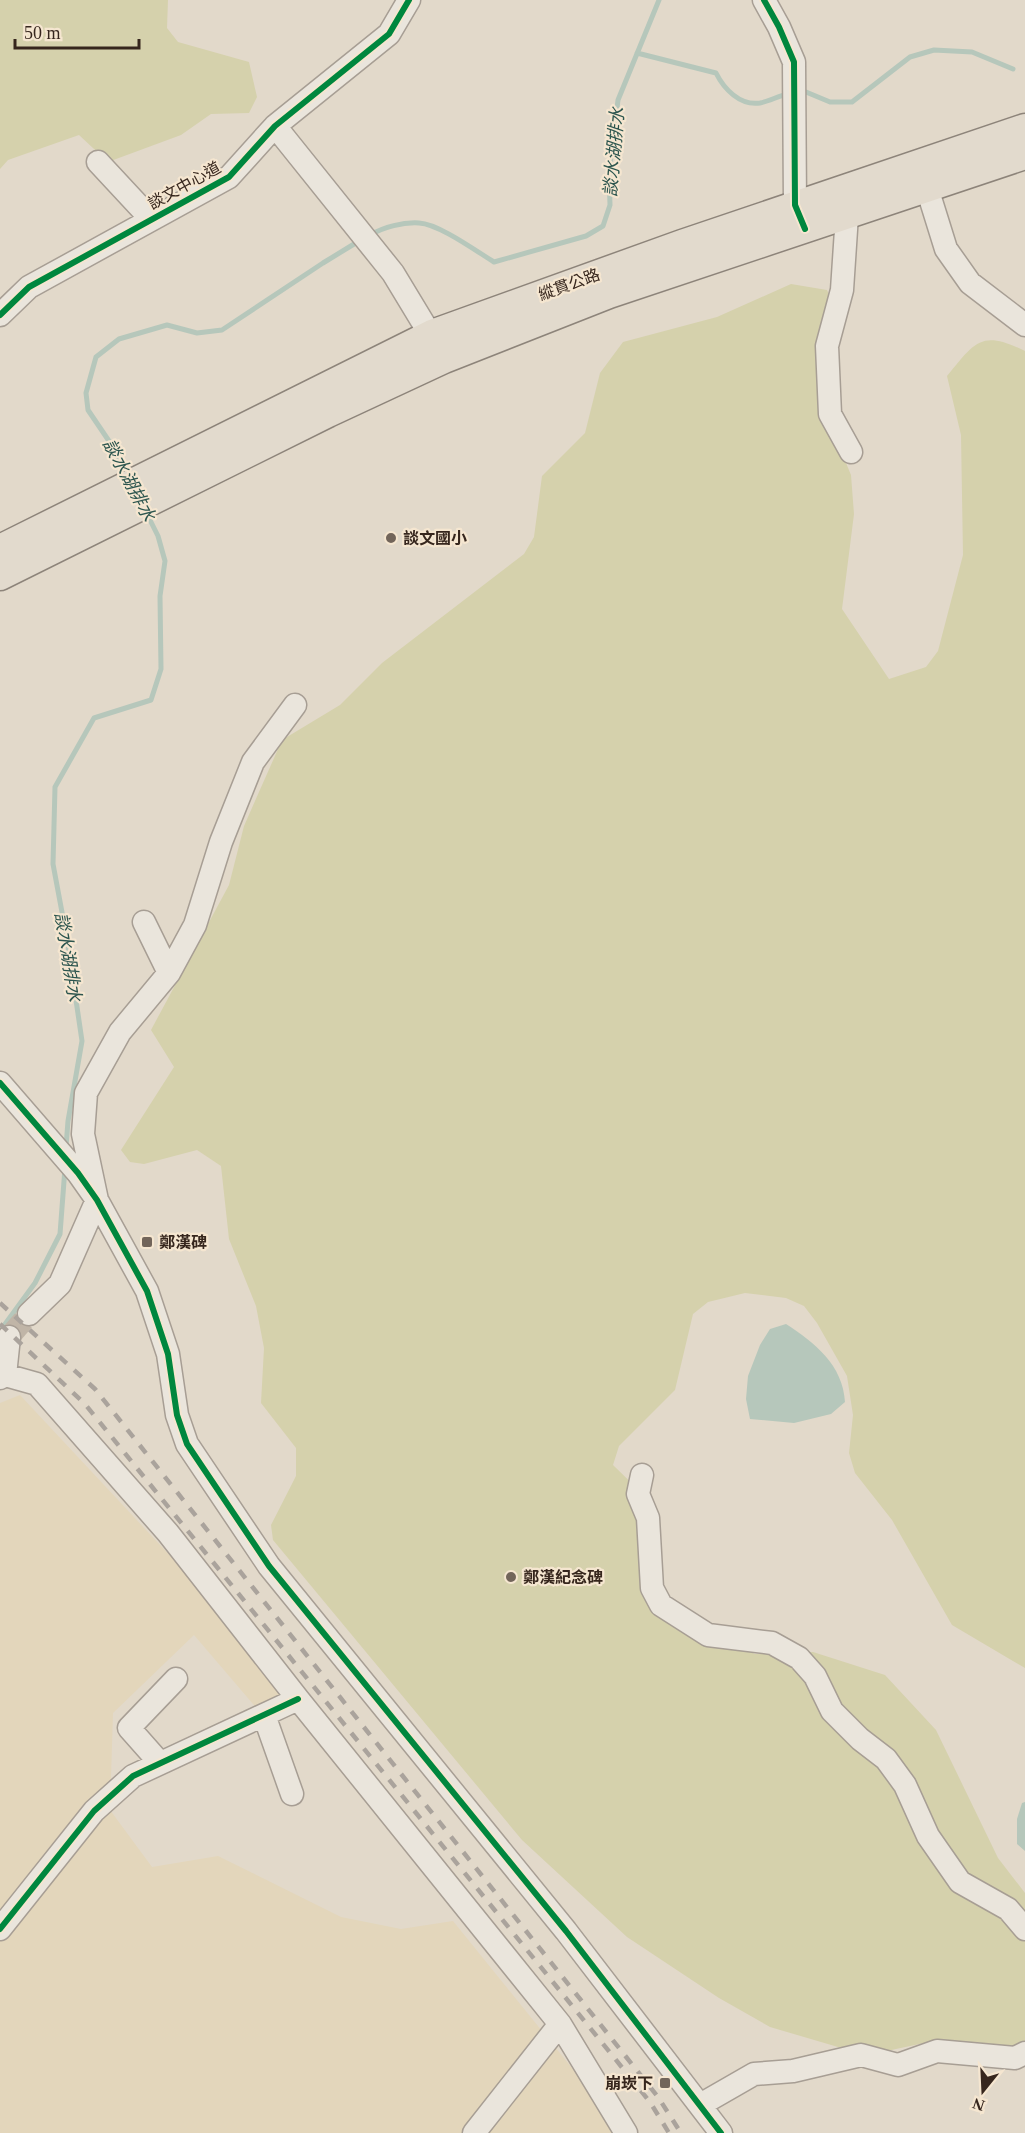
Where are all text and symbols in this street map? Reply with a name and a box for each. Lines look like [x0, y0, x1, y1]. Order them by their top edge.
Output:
scale bar [15, 12, 140, 50]
text: 50 m [24, 23, 61, 43]
water label: 談水湖排水 [600, 105, 628, 198]
street label: 談文中心道 [145, 159, 223, 212]
street label: 縱貫公路 [536, 266, 602, 303]
water label: 談水湖排水 [99, 436, 159, 525]
place label: 談文國小 [403, 529, 467, 547]
marker: 談文國小 [384, 531, 398, 545]
water label: 談水湖排水 [51, 911, 85, 1004]
place label: 鄭漢碑 [159, 1234, 207, 1251]
marker: 鄭漢碑 [140, 1235, 154, 1249]
place label: 鄭漢紀念碑 [523, 1569, 603, 1586]
marker: 鄭漢紀念碑 [504, 1570, 518, 1584]
north arrow [953, 2061, 1013, 2121]
place label: 崩崁下 [605, 2075, 653, 2092]
marker: 崩崁下 [658, 2076, 672, 2090]
text: N [970, 2095, 987, 2115]

